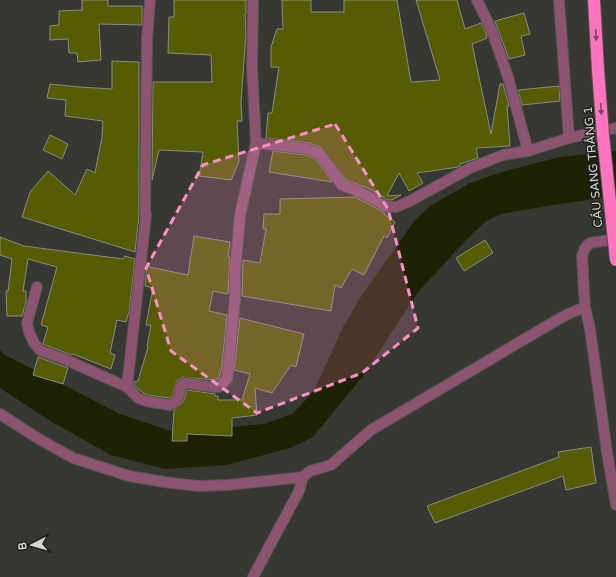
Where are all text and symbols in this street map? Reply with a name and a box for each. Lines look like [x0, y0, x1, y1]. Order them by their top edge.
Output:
one-way arrow [593, 29, 600, 41]
one-way arrow [598, 103, 605, 115]
street label: CẦU SANG TRẮNG 1 [581, 106, 605, 228]
north arrow [12, 525, 52, 565]
text: B [16, 541, 29, 550]

